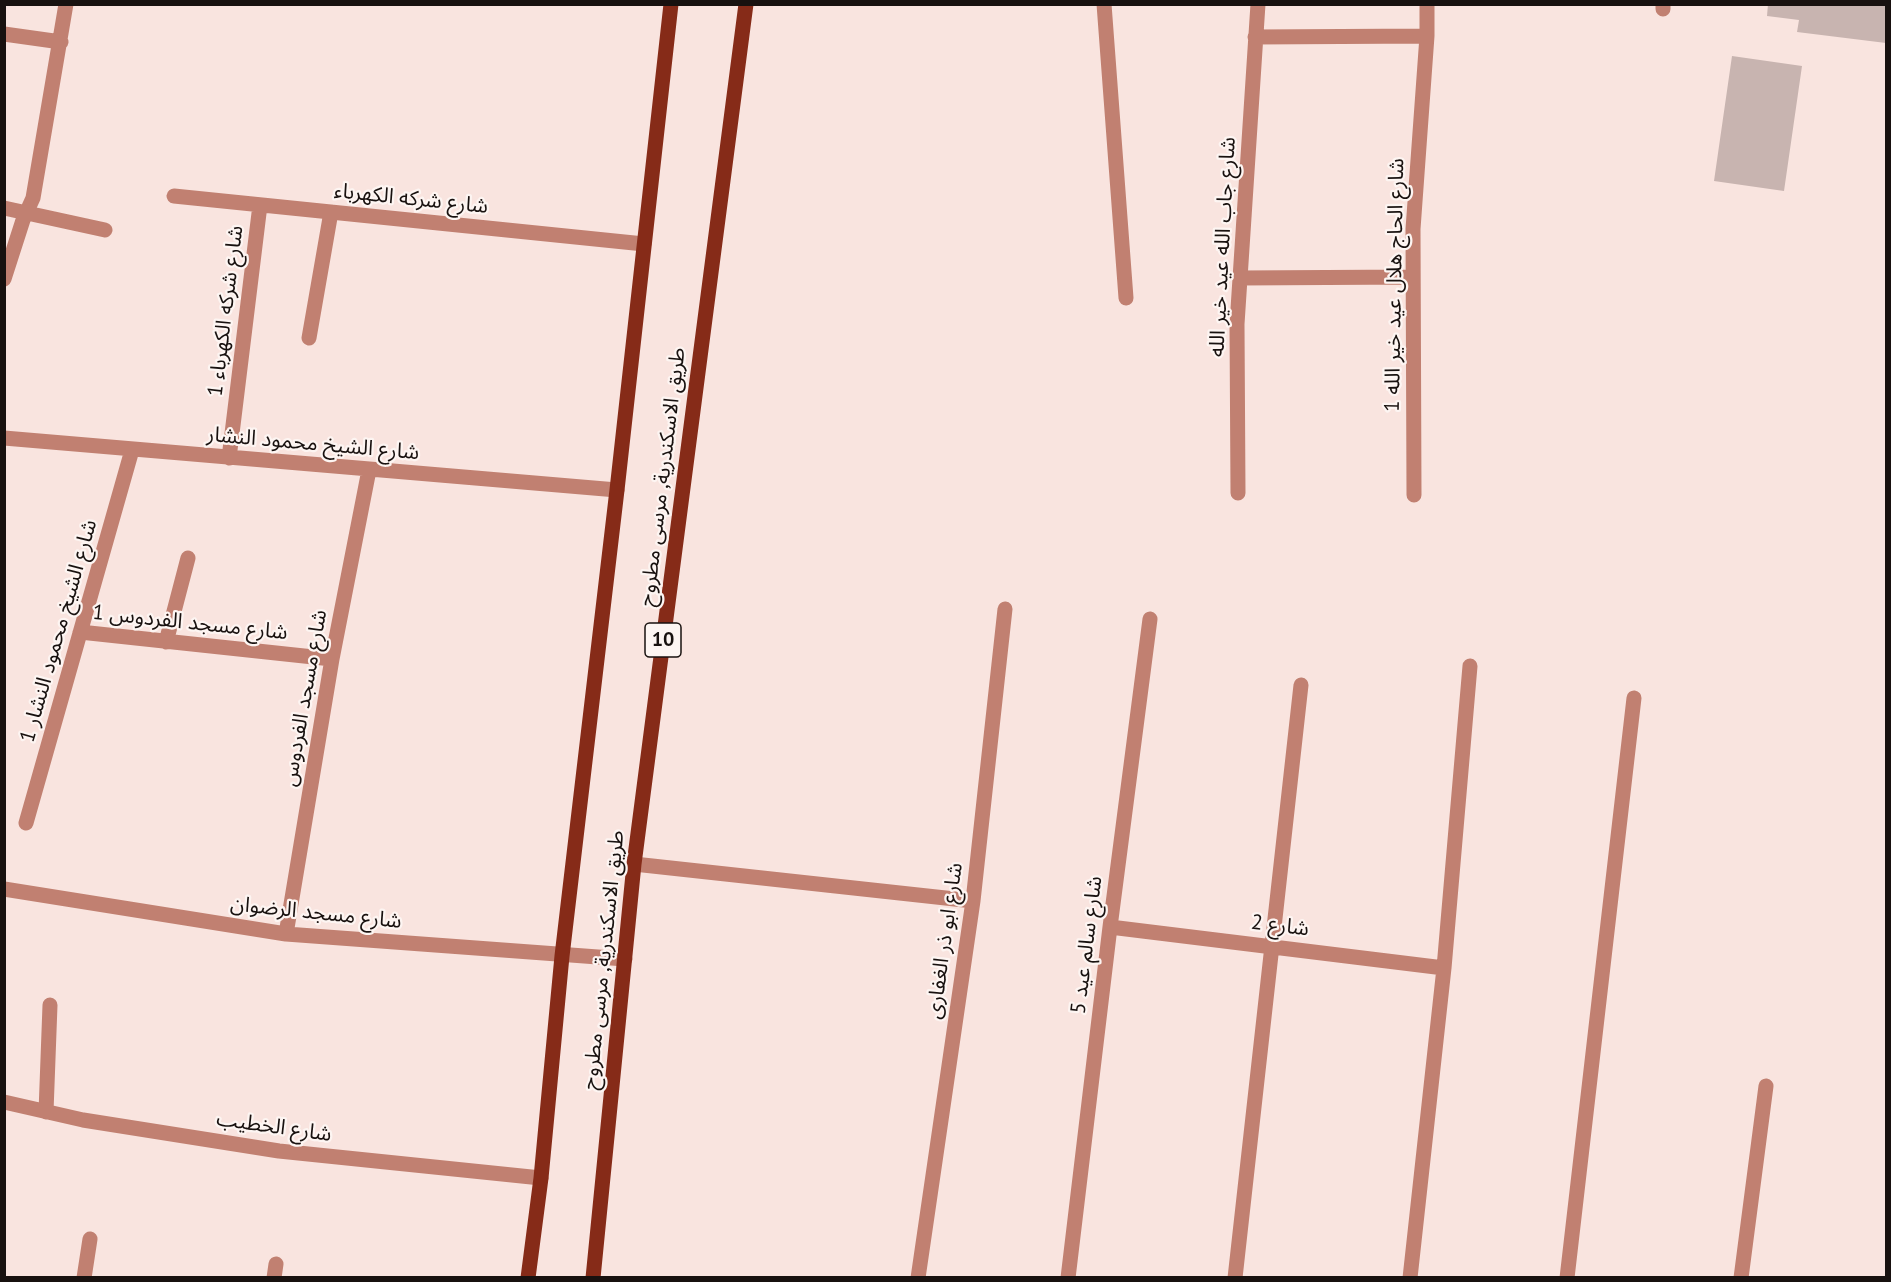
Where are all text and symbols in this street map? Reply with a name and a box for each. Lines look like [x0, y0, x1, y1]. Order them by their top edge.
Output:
street label: شارع جاب الله عيد خير الله [1205, 136, 1241, 358]
street label: شارع الحاج هلال عيد خير الله 1 [1380, 158, 1410, 412]
street label: شارع شركه الكهرباء [333, 178, 489, 220]
street label: شارع شركه الكهرباء 1 [203, 224, 249, 398]
street label: طريق الاسكندرية, مرسى مطروح [635, 346, 691, 608]
street label: شارع الشيخ محمود النشار [206, 422, 420, 466]
street label: شارع الشيخ محمود النشار 1 [15, 517, 103, 745]
street label: شارع مسجد الفردوس 1 [91, 600, 289, 646]
street label: شارع مسجد الفردوس [277, 608, 333, 788]
road number: 10 [645, 623, 681, 657]
street label: طريق الاسكندرية, مرسى مطروح [578, 829, 630, 1091]
street label: شارع ابو ذر الغفارى [922, 861, 968, 1021]
street label: شارع سالم عيد 5 [1066, 875, 1108, 1015]
street label: شارع مسجد الرضوان [229, 891, 403, 935]
street label: شارع 2 [1250, 910, 1310, 942]
street label: شارع الخطيب [215, 1106, 333, 1148]

